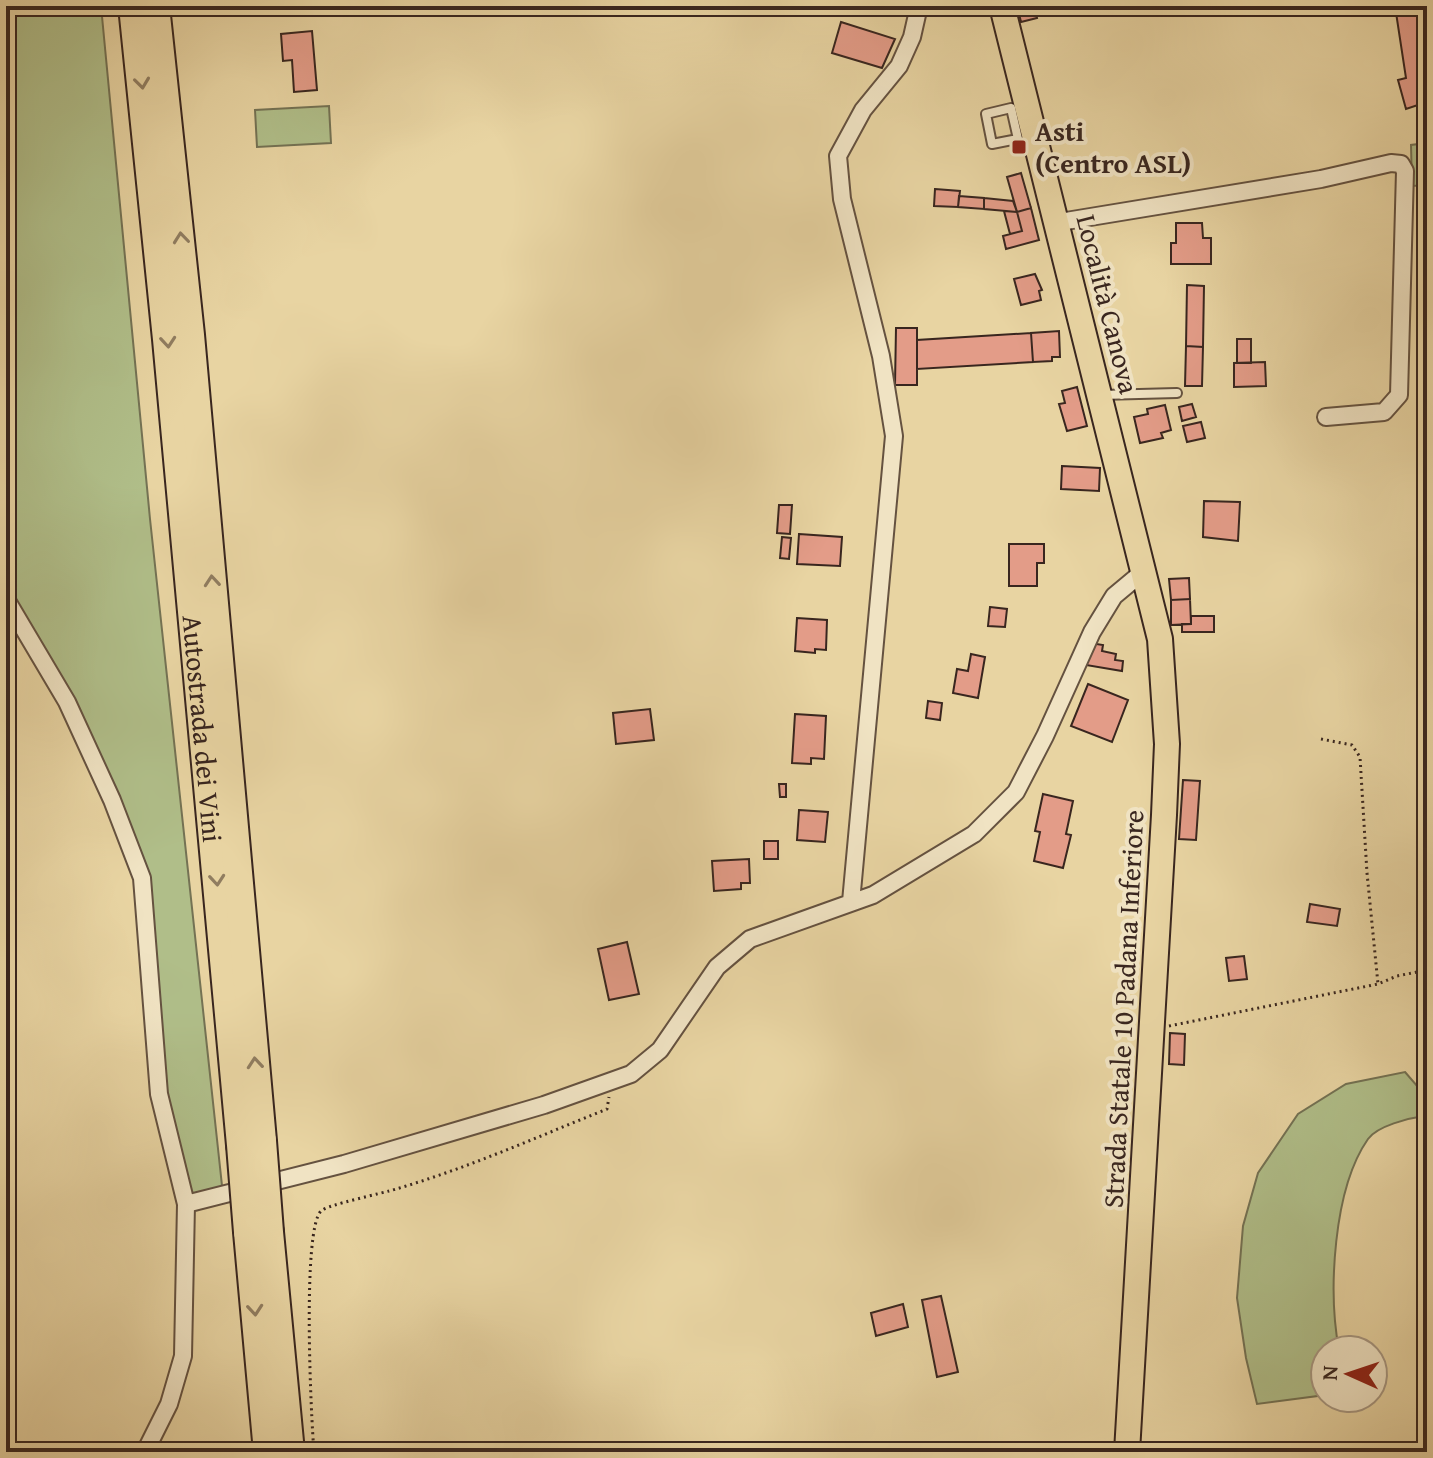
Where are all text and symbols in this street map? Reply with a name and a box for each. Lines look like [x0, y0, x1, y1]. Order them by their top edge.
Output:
one-way arrow [133, 77, 150, 90]
place label: Asti (Centro ASL) [1035, 110, 1191, 183]
marker: Asti (Centro ASL) [1010, 138, 1028, 156]
street label: Località Canova [1066, 210, 1151, 398]
one-way arrow [172, 231, 189, 244]
one-way arrow [159, 336, 176, 349]
one-way arrow [204, 574, 221, 587]
street label: Autostrada dei Vini [172, 613, 234, 844]
street label: Strada Statale 10 Padana Inferiore [1092, 809, 1153, 1209]
one-way arrow [208, 874, 225, 887]
one-way arrow [247, 1056, 264, 1069]
one-way arrow [247, 1304, 264, 1317]
north arrow [1309, 1334, 1389, 1414]
text: N [1313, 1364, 1345, 1381]

